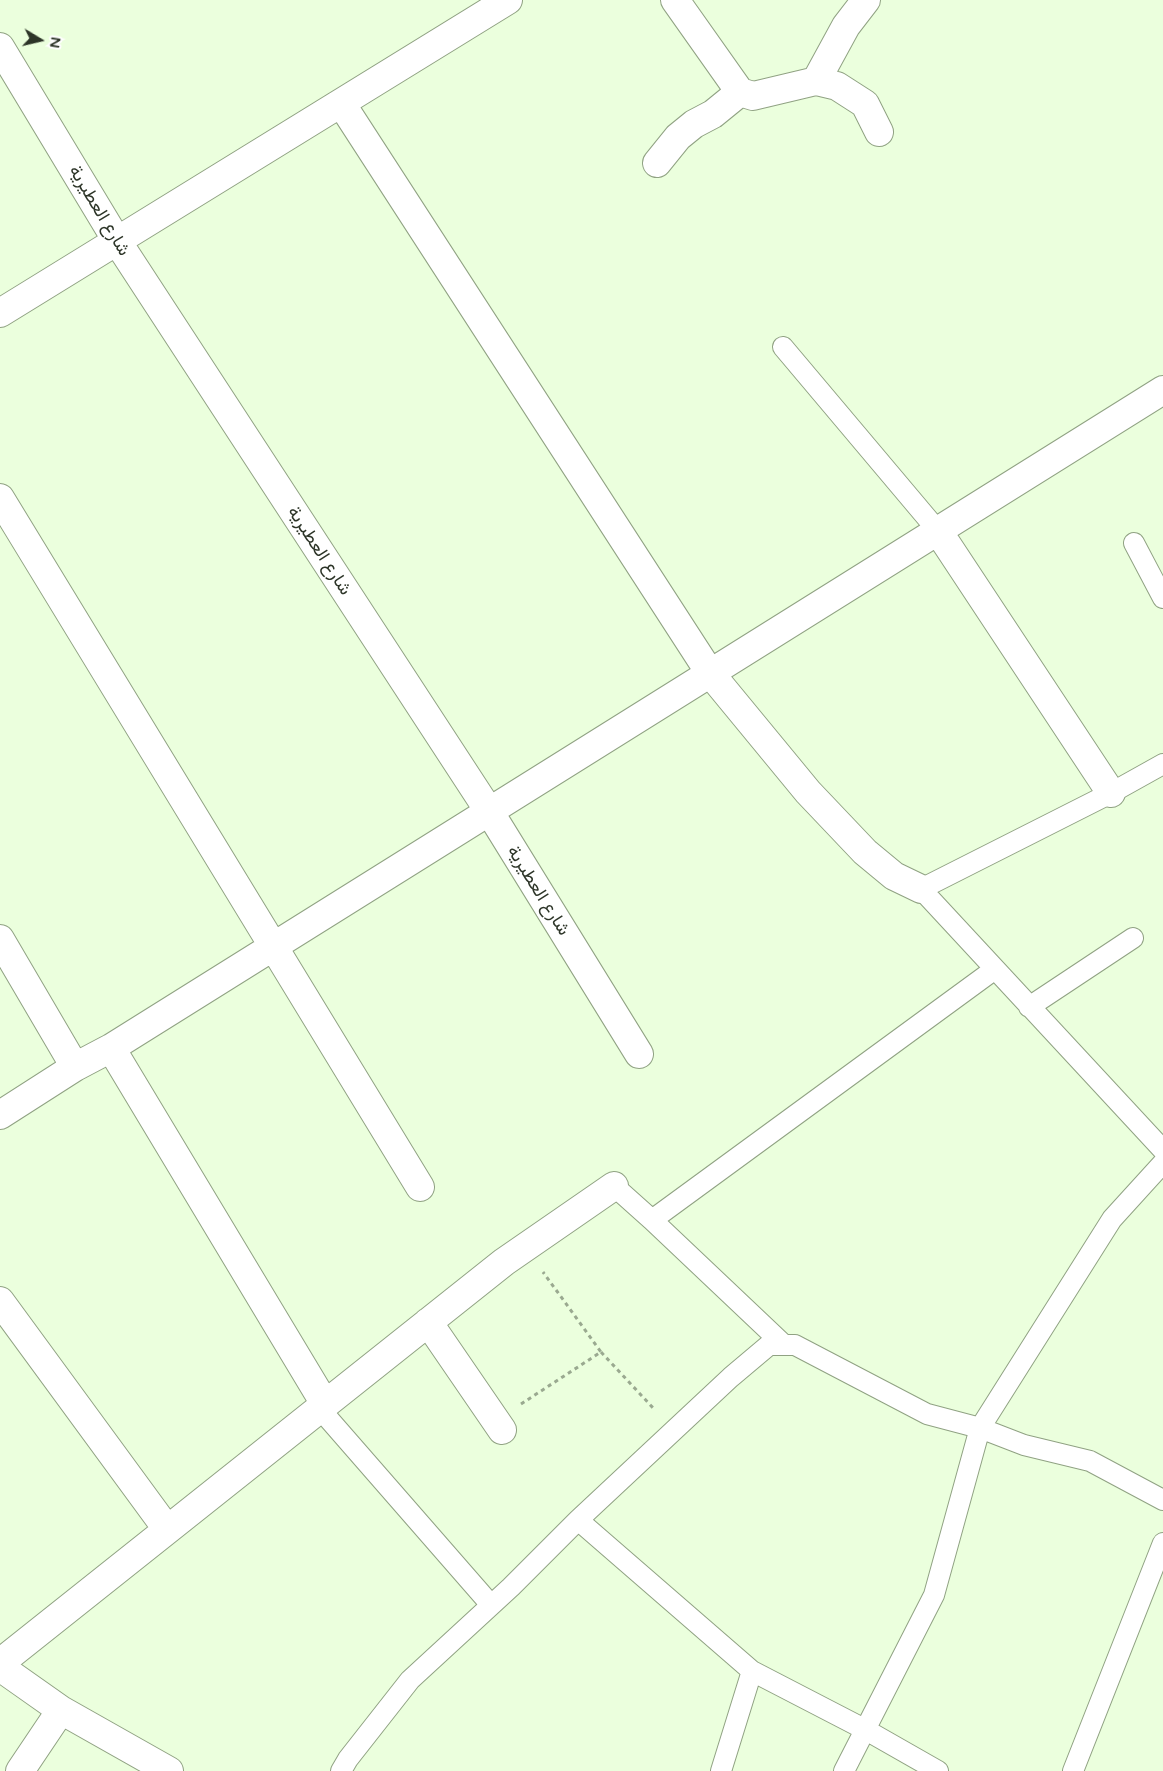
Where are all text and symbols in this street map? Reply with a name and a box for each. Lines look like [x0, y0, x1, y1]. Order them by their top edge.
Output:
north arrow [15, 15, 65, 65]
text: N [46, 36, 65, 49]
street label: شارع العطيرية [64, 162, 134, 260]
street label: شارع العطيرية [282, 502, 356, 600]
street label: شارع العطيرية [502, 842, 574, 940]

